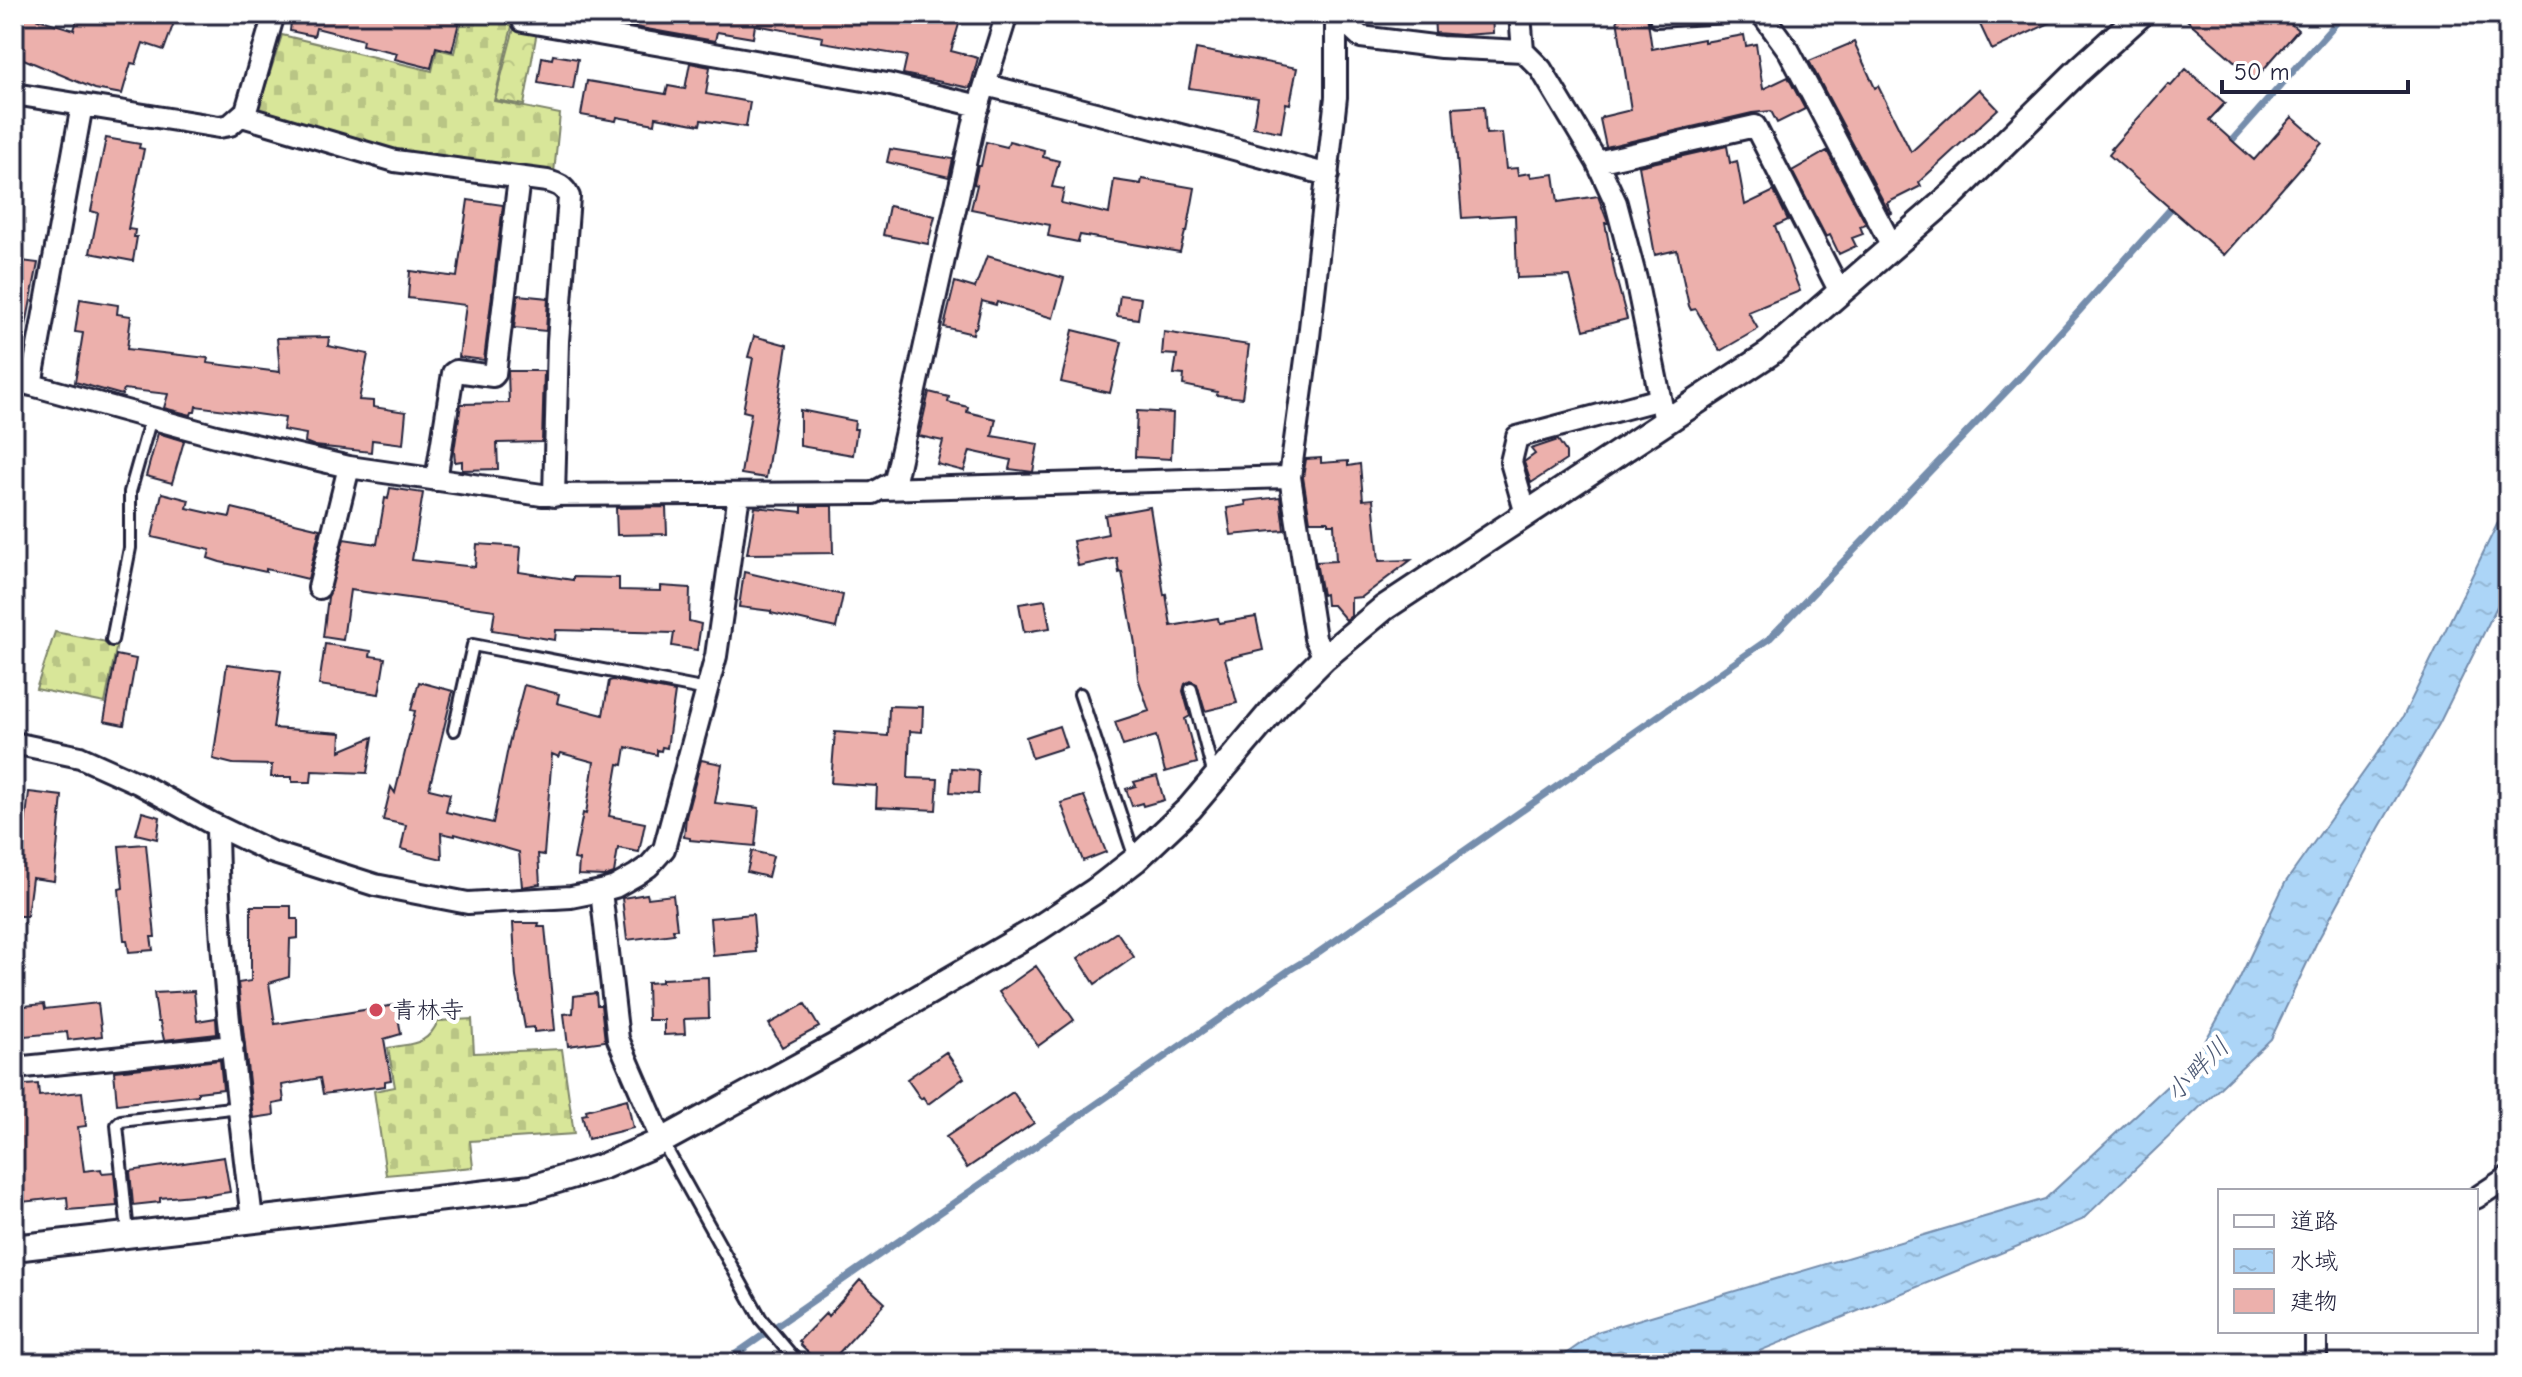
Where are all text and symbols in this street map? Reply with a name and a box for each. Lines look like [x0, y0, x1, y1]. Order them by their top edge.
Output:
scale bar [2222, 44, 2408, 94]
text: 50 m [2234, 58, 2290, 86]
place label: 青林寺 [392, 996, 464, 1024]
marker: 青林寺 [367, 1001, 385, 1019]
water label: 小畔川 [2160, 1032, 2236, 1108]
legend [2218, 1189, 2478, 1333]
text: 道路 [2290, 1207, 2338, 1235]
text: 水域 [2290, 1247, 2338, 1275]
text: 建物 [2290, 1287, 2338, 1315]

